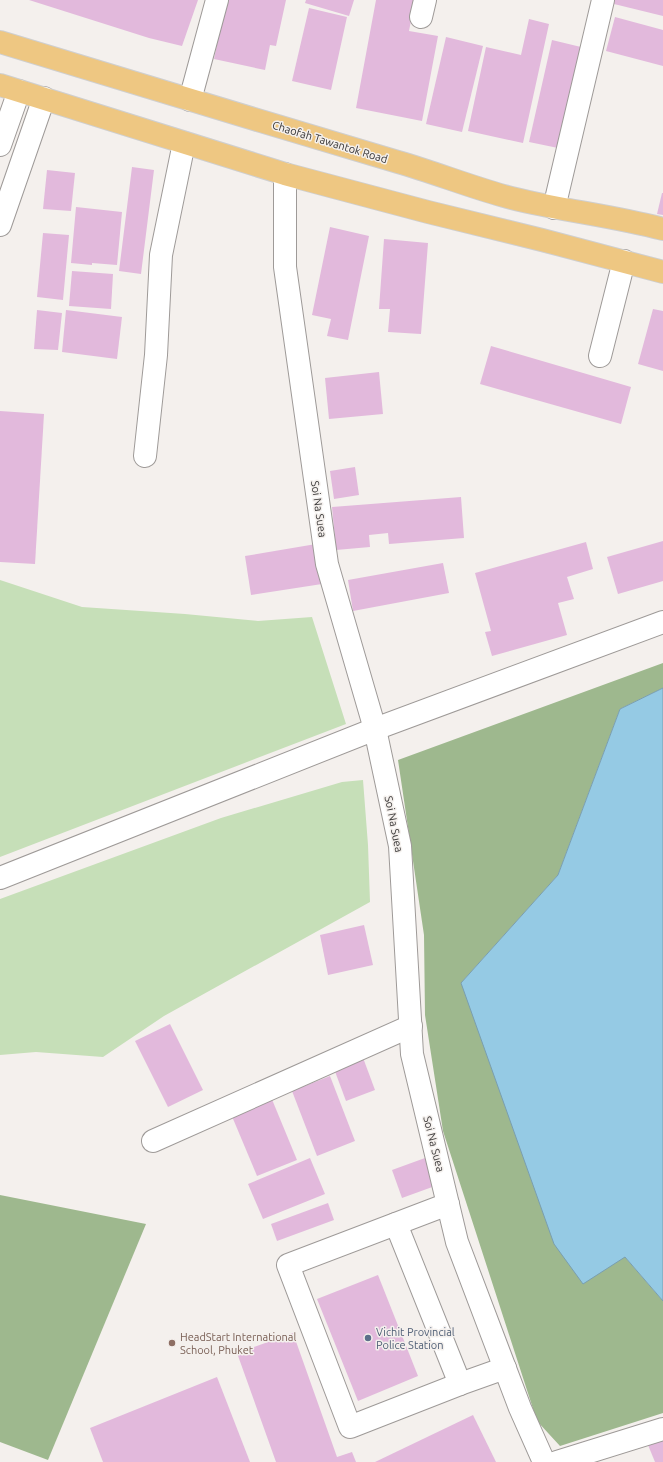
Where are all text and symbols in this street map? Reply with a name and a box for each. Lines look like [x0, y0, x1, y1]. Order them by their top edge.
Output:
street label: Chaofah Tawantok Road [271, 119, 389, 165]
street label: Soi Na Suea [309, 480, 329, 538]
street label: Soi Na Suea [383, 795, 405, 853]
street label: Soi Na Suea [421, 1115, 447, 1173]
place label: Vichit Provincial Police Station [376, 1326, 455, 1351]
place label: HeadStart International School, Phuket [180, 1331, 296, 1356]
marker: Vichit Provincial Police Station [363, 1333, 373, 1343]
marker: HeadStart International School, Phuket [167, 1338, 177, 1348]

